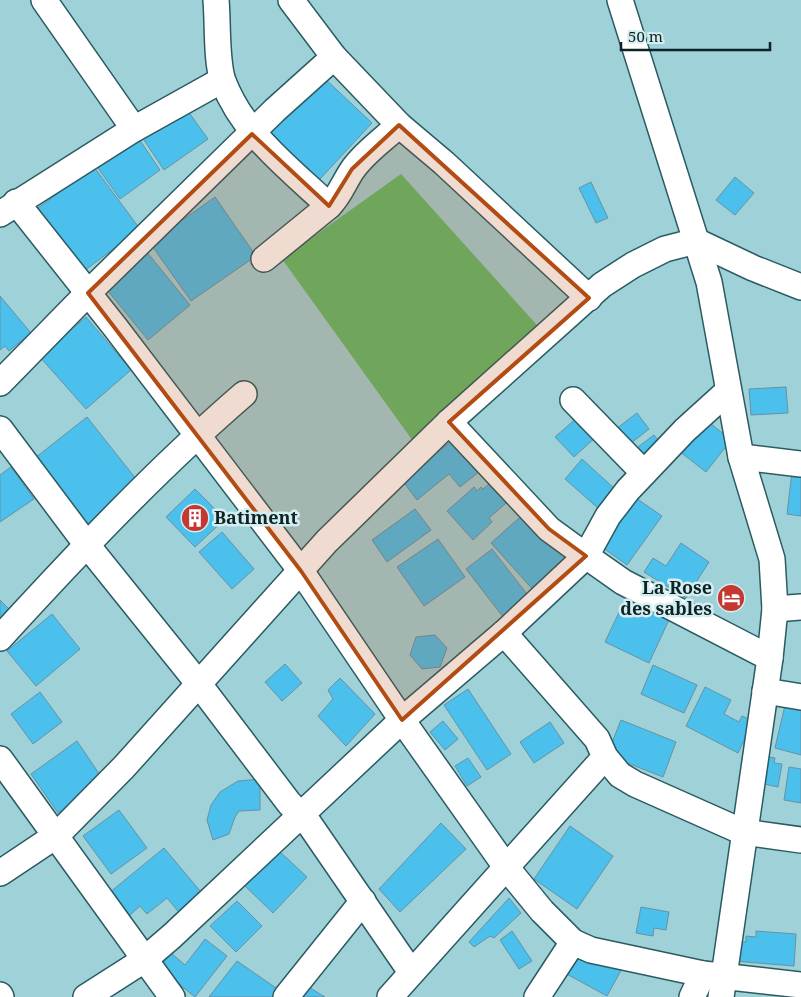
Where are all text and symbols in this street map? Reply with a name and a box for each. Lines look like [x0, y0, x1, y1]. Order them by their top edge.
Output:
scale bar [621, 20, 770, 52]
text: 50 m [628, 26, 663, 46]
building icon: Batiment [180, 503, 210, 533]
place label: Batiment [214, 505, 298, 529]
place label: La Rose des sables [620, 575, 712, 620]
hotel icon: La Rose des sables [716, 583, 746, 613]

